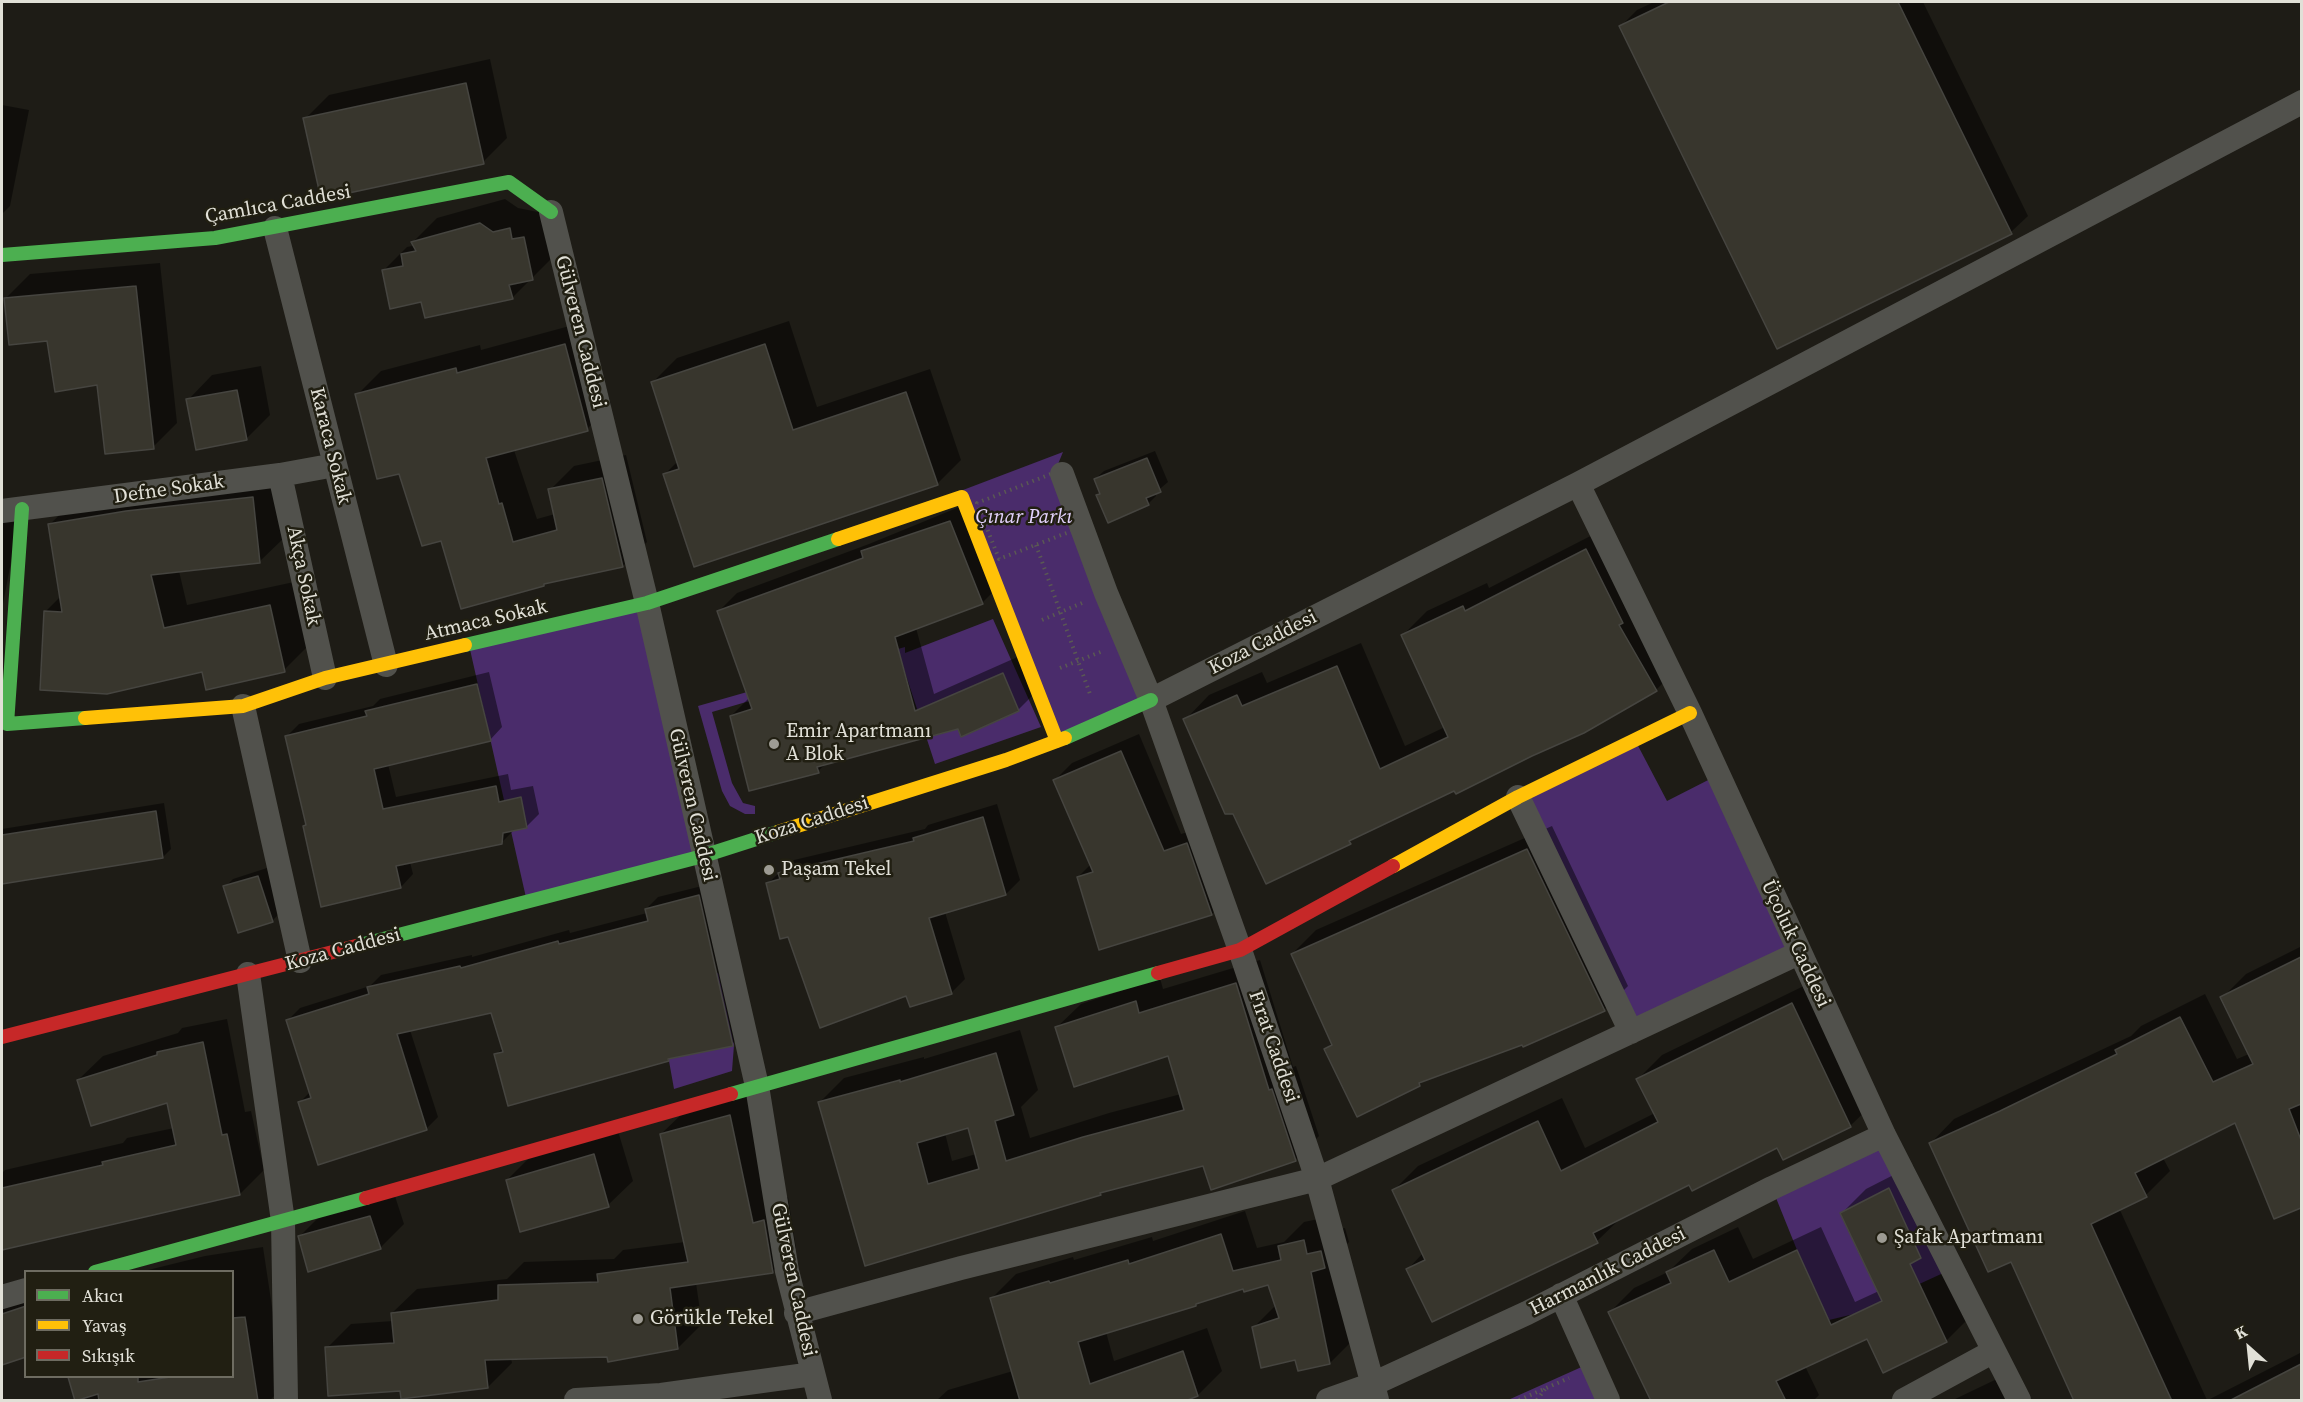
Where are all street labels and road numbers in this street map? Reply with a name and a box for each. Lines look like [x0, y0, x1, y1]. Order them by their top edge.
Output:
street label: Çamlıca Caddesi [203, 180, 353, 230]
street label: Gülveren Caddesi [549, 253, 611, 411]
street label: Karaca Sokak [304, 385, 356, 507]
street label: Defne Sokak [112, 470, 226, 510]
street label: Akça Sokak [281, 524, 325, 628]
street label: Atmaca Sokak [422, 595, 550, 647]
street label: Koza Caddesi [1205, 605, 1321, 681]
street label: Gülveren Caddesi [663, 726, 721, 884]
street label: Koza Caddesi [752, 791, 872, 851]
street label: Üçoluk Caddesi [1755, 876, 1835, 1012]
street label: Koza Caddesi [283, 923, 403, 977]
street label: Fırat Caddesi [1243, 988, 1303, 1106]
street label: Gülveren Caddesi [765, 1201, 821, 1359]
street label: Harmanlık Caddesi [1526, 1222, 1690, 1322]

